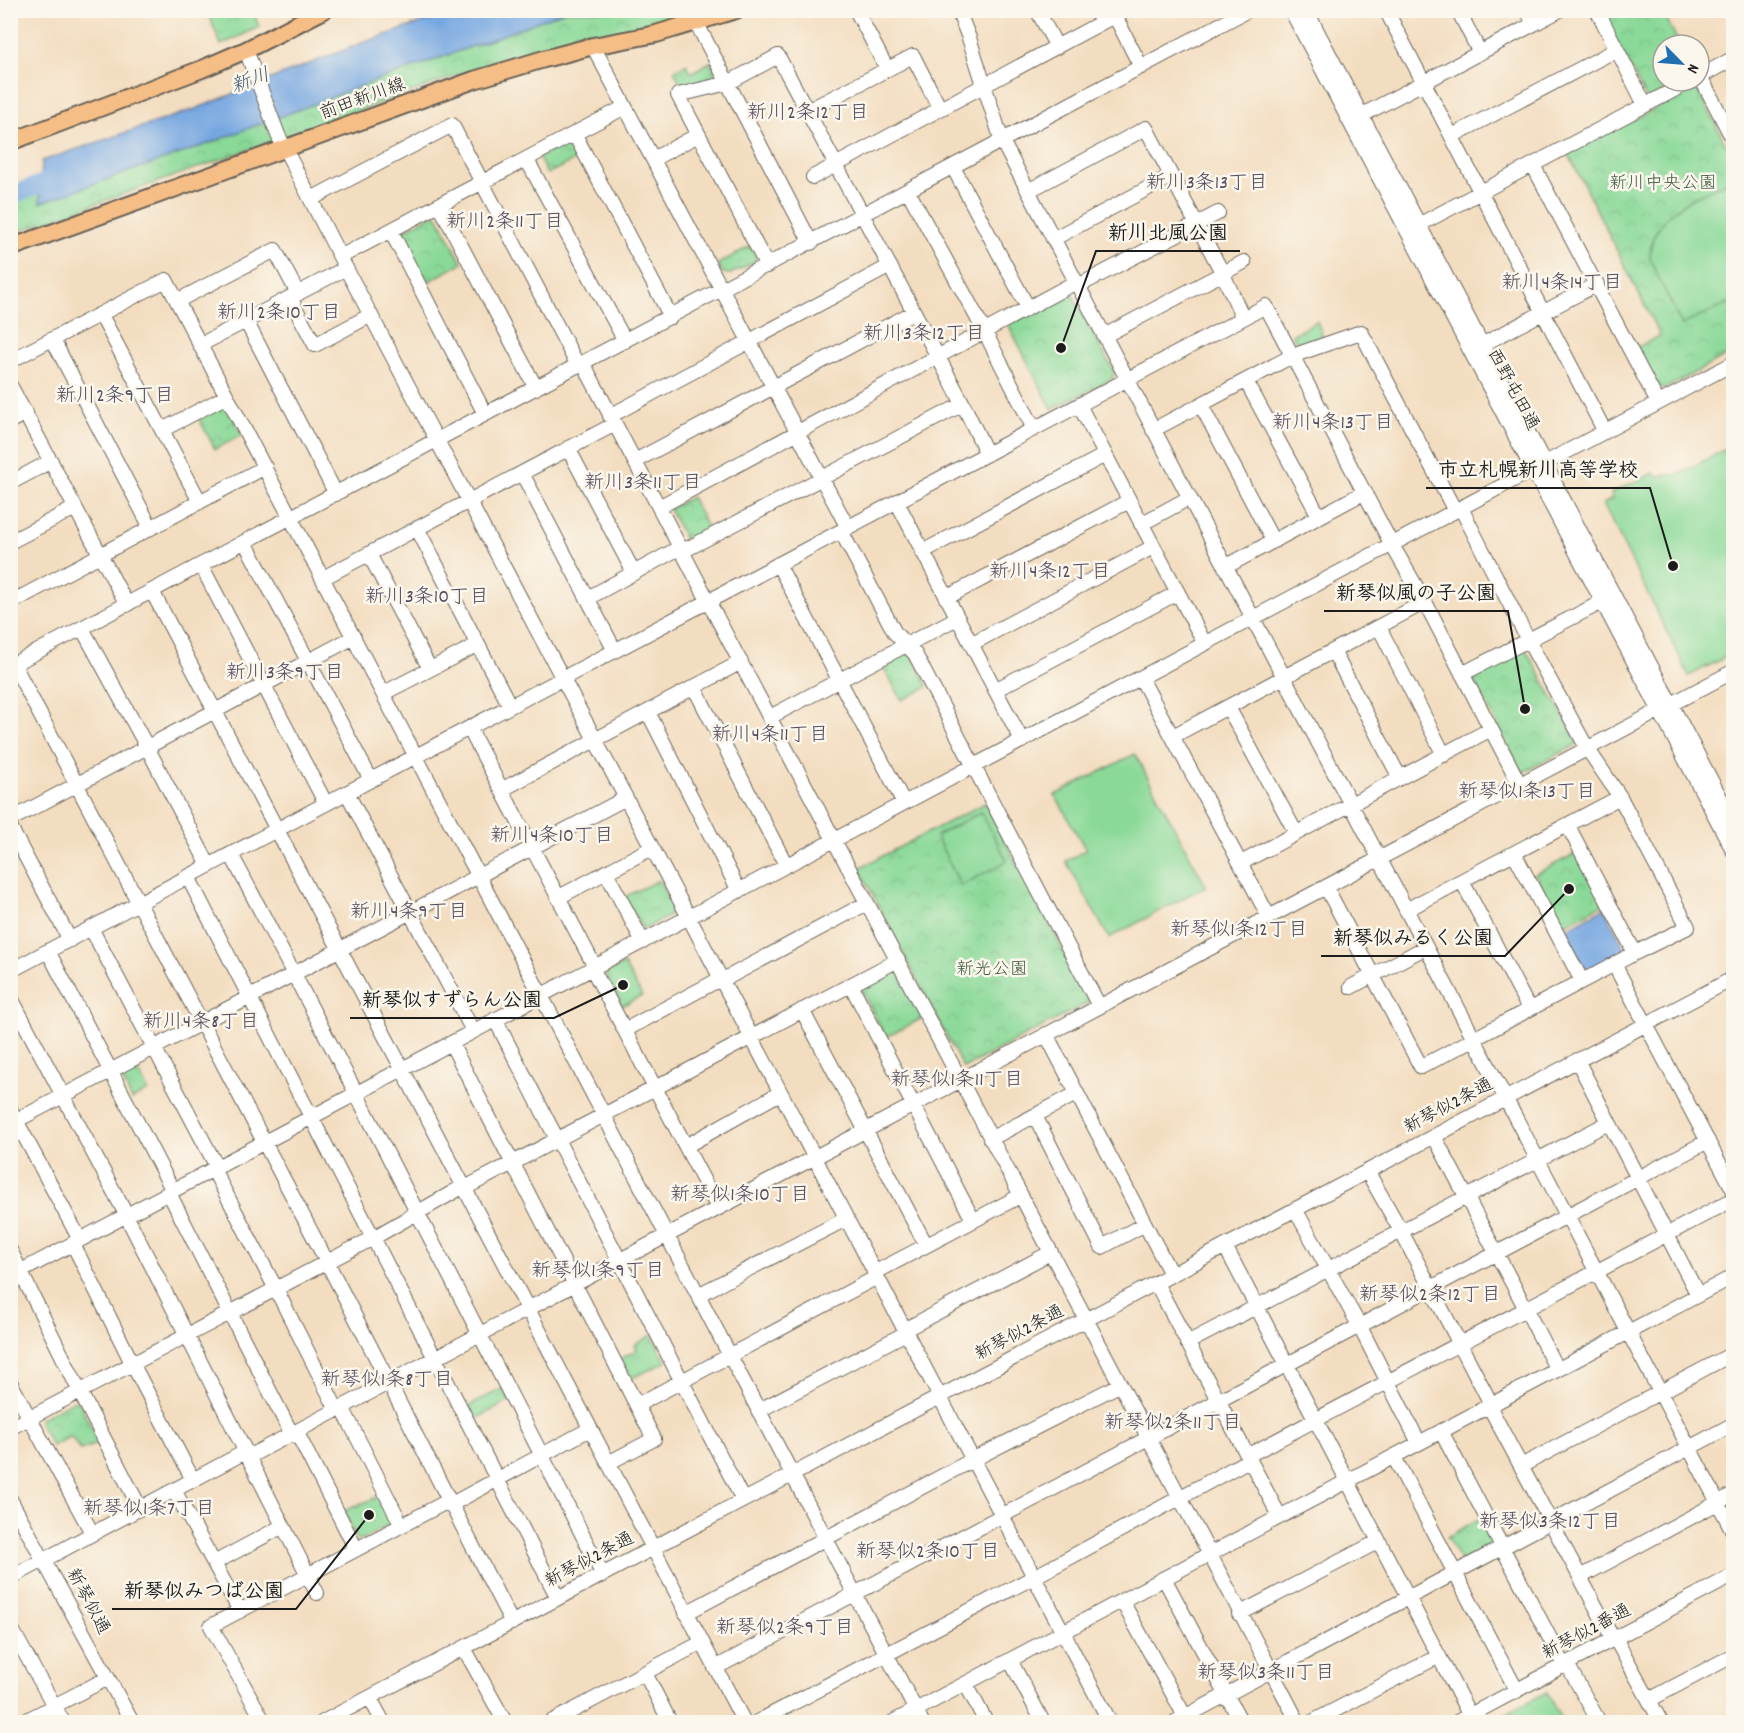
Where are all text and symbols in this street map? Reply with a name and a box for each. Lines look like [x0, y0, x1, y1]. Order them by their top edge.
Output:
north arrow [1651, 33, 1711, 93]
text: N [1680, 60, 1704, 77]
water label: 新川 [227, 62, 275, 102]
street label: 前田新川線 [316, 73, 410, 127]
district label: 新川2条12丁目 [747, 100, 869, 128]
district label: 新川3条13丁目 [1146, 170, 1268, 198]
park label: 新川中央公園 [1609, 172, 1717, 197]
district label: 新川2条11丁目 [446, 209, 564, 237]
callout: 新川北風公園 [1096, 213, 1240, 251]
text: 新川北風公園 [1108, 221, 1228, 249]
district label: 新川4条14丁目 [1502, 270, 1622, 298]
district label: 新川2条10丁目 [217, 300, 341, 328]
district label: 新川3条12丁目 [863, 321, 985, 349]
street label: 西野屯田通 [1480, 344, 1544, 436]
district label: 新川2条9丁目 [56, 383, 174, 411]
district label: 新川4条13丁目 [1272, 410, 1394, 438]
callout: 市立札幌新川高等学校 [1426, 450, 1650, 488]
text: 市立札幌新川高等学校 [1438, 458, 1638, 486]
district label: 新川3条11丁目 [584, 470, 702, 498]
district label: 新川4条12丁目 [989, 559, 1111, 587]
callout: 新琴似風の子公園 [1324, 573, 1508, 611]
text: 新琴似風の子公園 [1336, 581, 1496, 609]
district label: 新川3条10丁目 [365, 584, 489, 612]
district label: 新川3条9丁目 [226, 660, 344, 688]
district label: 新川4条11丁目 [711, 722, 829, 750]
district label: 新琴似1条13丁目 [1458, 779, 1596, 807]
district label: 新川4条10丁目 [490, 823, 614, 851]
district label: 新川4条9丁目 [350, 899, 468, 927]
district label: 新琴似1条12丁目 [1170, 917, 1308, 945]
callout: 新琴似みるく公園 [1321, 918, 1505, 956]
text: 新琴似みるく公園 [1333, 926, 1493, 954]
park label: 新光公園 [956, 958, 1028, 983]
callout: 新琴似すずらん公園 [350, 980, 554, 1018]
text: 新琴似すずらん公園 [362, 988, 542, 1016]
district label: 新川4条8丁目 [143, 1009, 259, 1037]
district label: 新琴似1条11丁目 [890, 1067, 1024, 1095]
street label: 新琴似2条通 [1400, 1073, 1498, 1141]
district label: 新琴似1条10丁目 [670, 1182, 810, 1210]
district label: 新琴似1条9丁目 [531, 1258, 665, 1286]
district label: 新琴似2条12丁目 [1359, 1282, 1501, 1310]
street label: 新琴似2条通 [971, 1300, 1069, 1368]
district label: 新琴似1条8丁目 [321, 1367, 453, 1395]
district label: 新琴似2条11丁目 [1104, 1410, 1242, 1438]
district label: 新琴似1条7丁目 [83, 1496, 215, 1524]
district label: 新琴似3条12丁目 [1479, 1509, 1621, 1537]
street label: 新琴似2条通 [541, 1527, 639, 1595]
district label: 新琴似2条10丁目 [856, 1539, 1000, 1567]
street label: 新琴似通 [59, 1564, 115, 1640]
callout: 新琴似みつば公園 [112, 1571, 296, 1609]
text: 新琴似みつば公園 [124, 1579, 284, 1607]
street label: 新琴似2番通 [1538, 1599, 1636, 1667]
district label: 新琴似2条9丁目 [716, 1615, 854, 1643]
district label: 新琴似3条11丁目 [1197, 1660, 1335, 1688]

